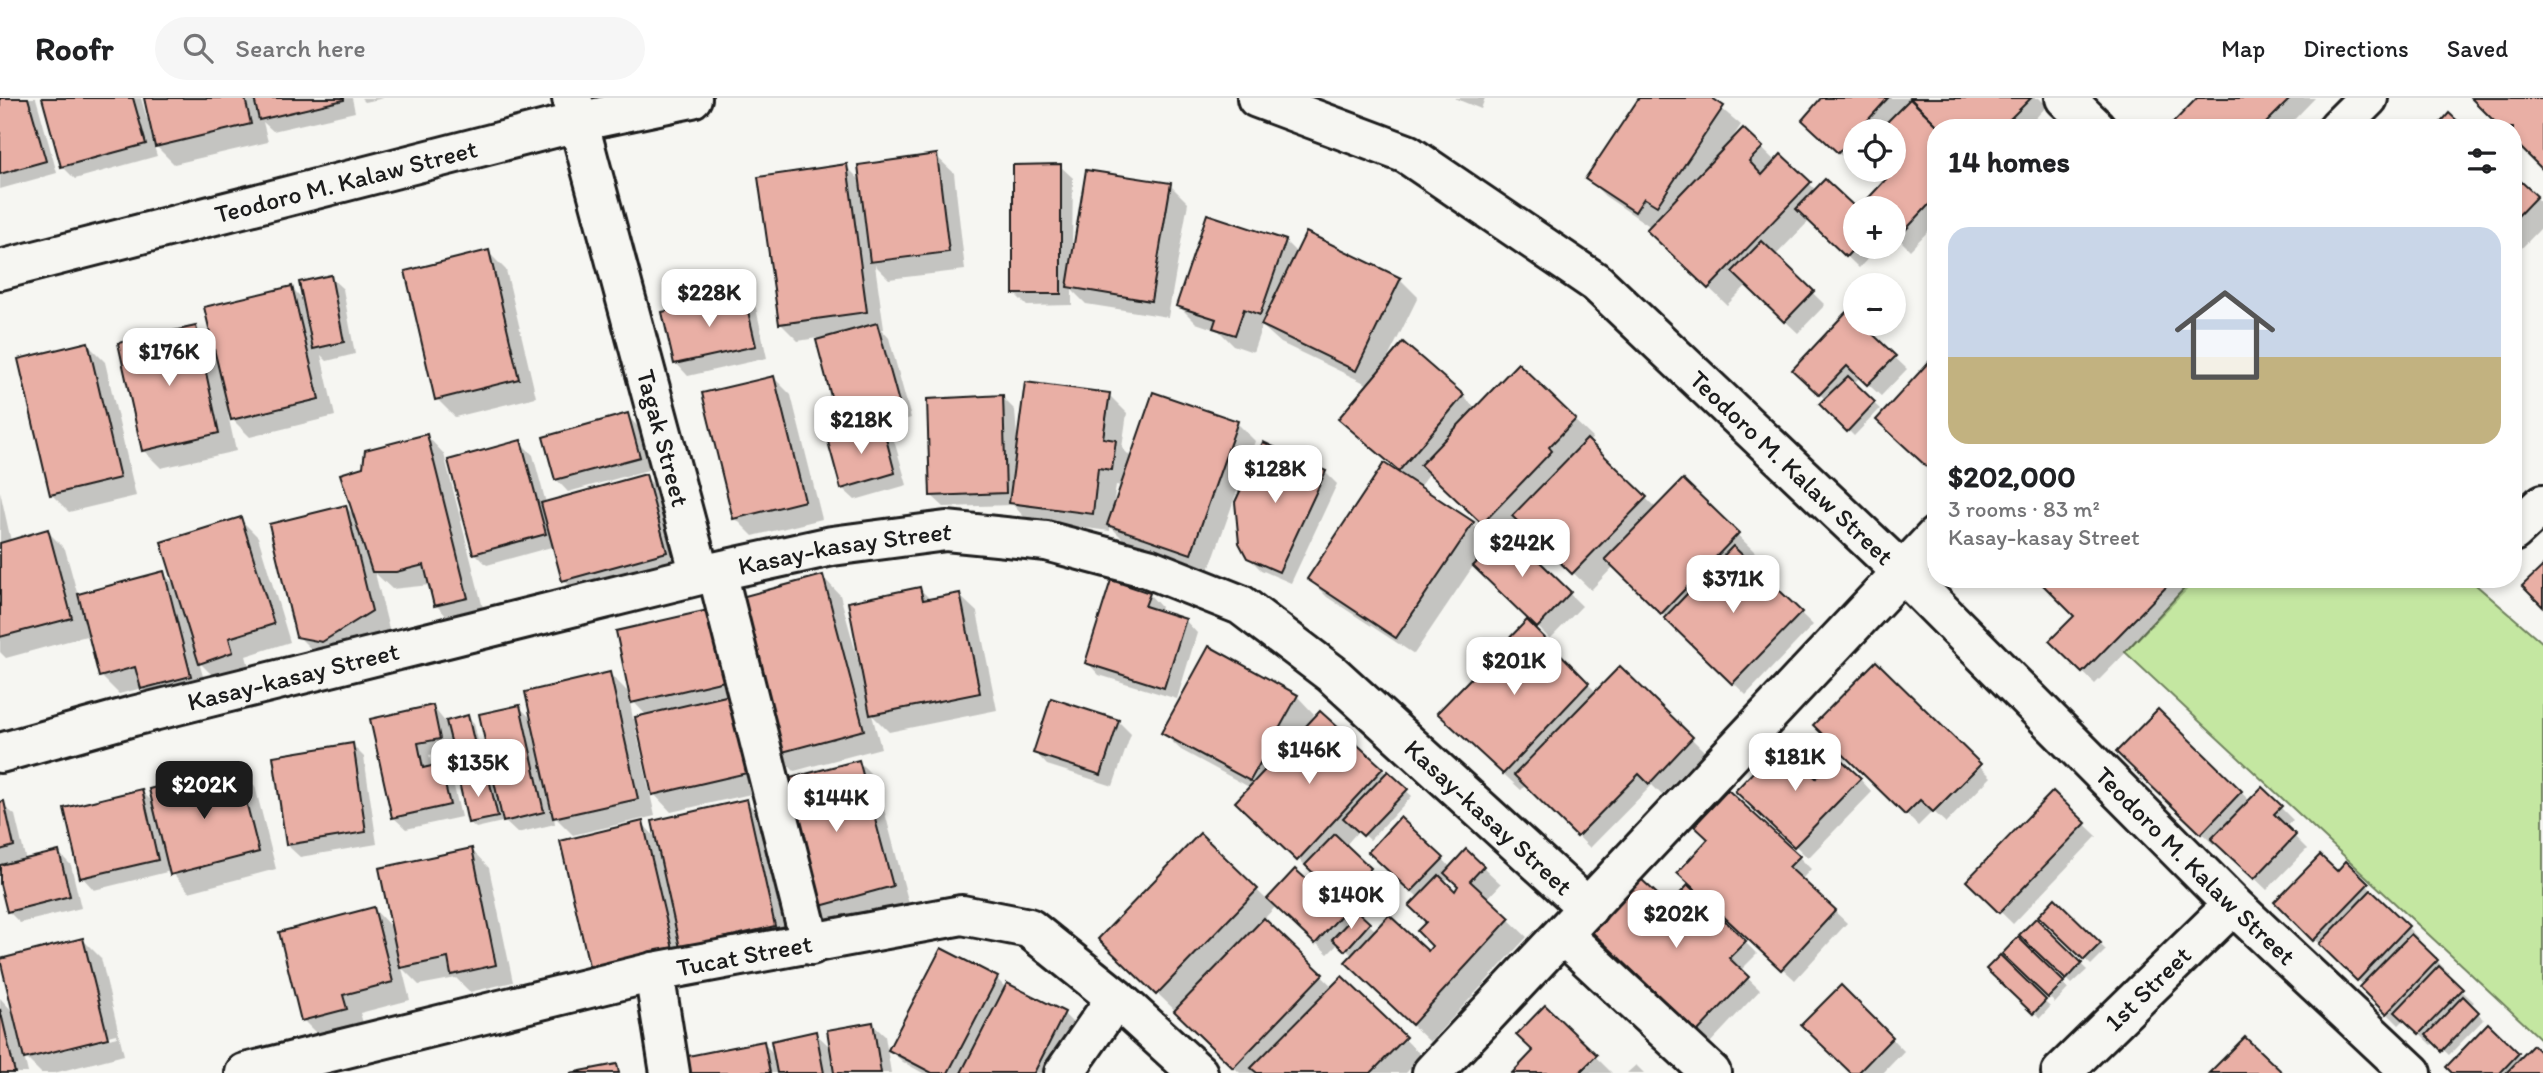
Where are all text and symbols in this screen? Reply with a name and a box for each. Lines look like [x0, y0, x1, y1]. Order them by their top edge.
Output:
search box [155, 17, 645, 80]
text: Roofr [35, 29, 113, 68]
icon: search [179, 29, 217, 67]
text: Search here [235, 32, 366, 64]
text: Map [2221, 34, 2265, 63]
text: Directions [2303, 34, 2409, 63]
text: Saved [2447, 34, 2508, 63]
map controls [1843, 119, 1906, 336]
button: locate [1843, 119, 1906, 182]
street label: Teodoro M. Kalaw Street [211, 132, 481, 230]
icon: filters [2463, 142, 2501, 180]
text: 14 homes [1948, 143, 2070, 180]
button: + [1843, 196, 1906, 259]
pin: $228K [660, 270, 758, 329]
icon: home [2162, 272, 2288, 398]
button: − [1843, 273, 1906, 336]
text: $228K [677, 278, 741, 306]
pin: $176K [120, 328, 218, 388]
text: $176K [139, 337, 199, 365]
street label: Teodoro M. Kalaw Street [1683, 363, 1901, 572]
street label: Tagak Street [630, 366, 697, 510]
pin: $218K [812, 396, 910, 456]
text: $218K [830, 405, 892, 433]
pin: $128K [1226, 446, 1324, 505]
text: $128K [1244, 454, 1306, 482]
text: $202,000 [1948, 458, 2076, 495]
text: 3 rooms · 83 m² [1948, 495, 2100, 523]
street label: Kasay-kasay Street [735, 515, 954, 582]
pin: $242K [1473, 519, 1571, 579]
text: Kasay-kasay Street [1948, 523, 2140, 551]
text: $242K [1490, 528, 1554, 556]
pin: $371K [1684, 556, 1782, 615]
text: $371K [1703, 564, 1763, 592]
street label: Kasay-kasay Street [184, 634, 402, 718]
pin: $201K [1465, 638, 1563, 697]
text: $201K [1482, 646, 1546, 674]
pin: $146K [1260, 726, 1358, 786]
street label: Kasay-kasay Street [1398, 732, 1580, 902]
pin: $181K [1746, 734, 1844, 793]
text: $146K [1277, 735, 1341, 763]
pin: $135K [429, 740, 527, 799]
text: $181K [1765, 742, 1825, 770]
text: $135K [447, 748, 509, 776]
street label: Teodoro M. Kalaw Street [2088, 759, 2303, 972]
pin: $202K [155, 762, 253, 821]
text: $202K [172, 770, 236, 798]
pin: $144K [787, 774, 885, 834]
text: $144K [804, 783, 868, 811]
pin: $140K [1302, 872, 1400, 931]
text: $140K [1318, 880, 1384, 908]
pin: $202K [1627, 890, 1725, 950]
text: $202K [1644, 899, 1708, 927]
street label: Tucat Street [674, 927, 815, 984]
street label: 1st Street [2098, 939, 2198, 1038]

